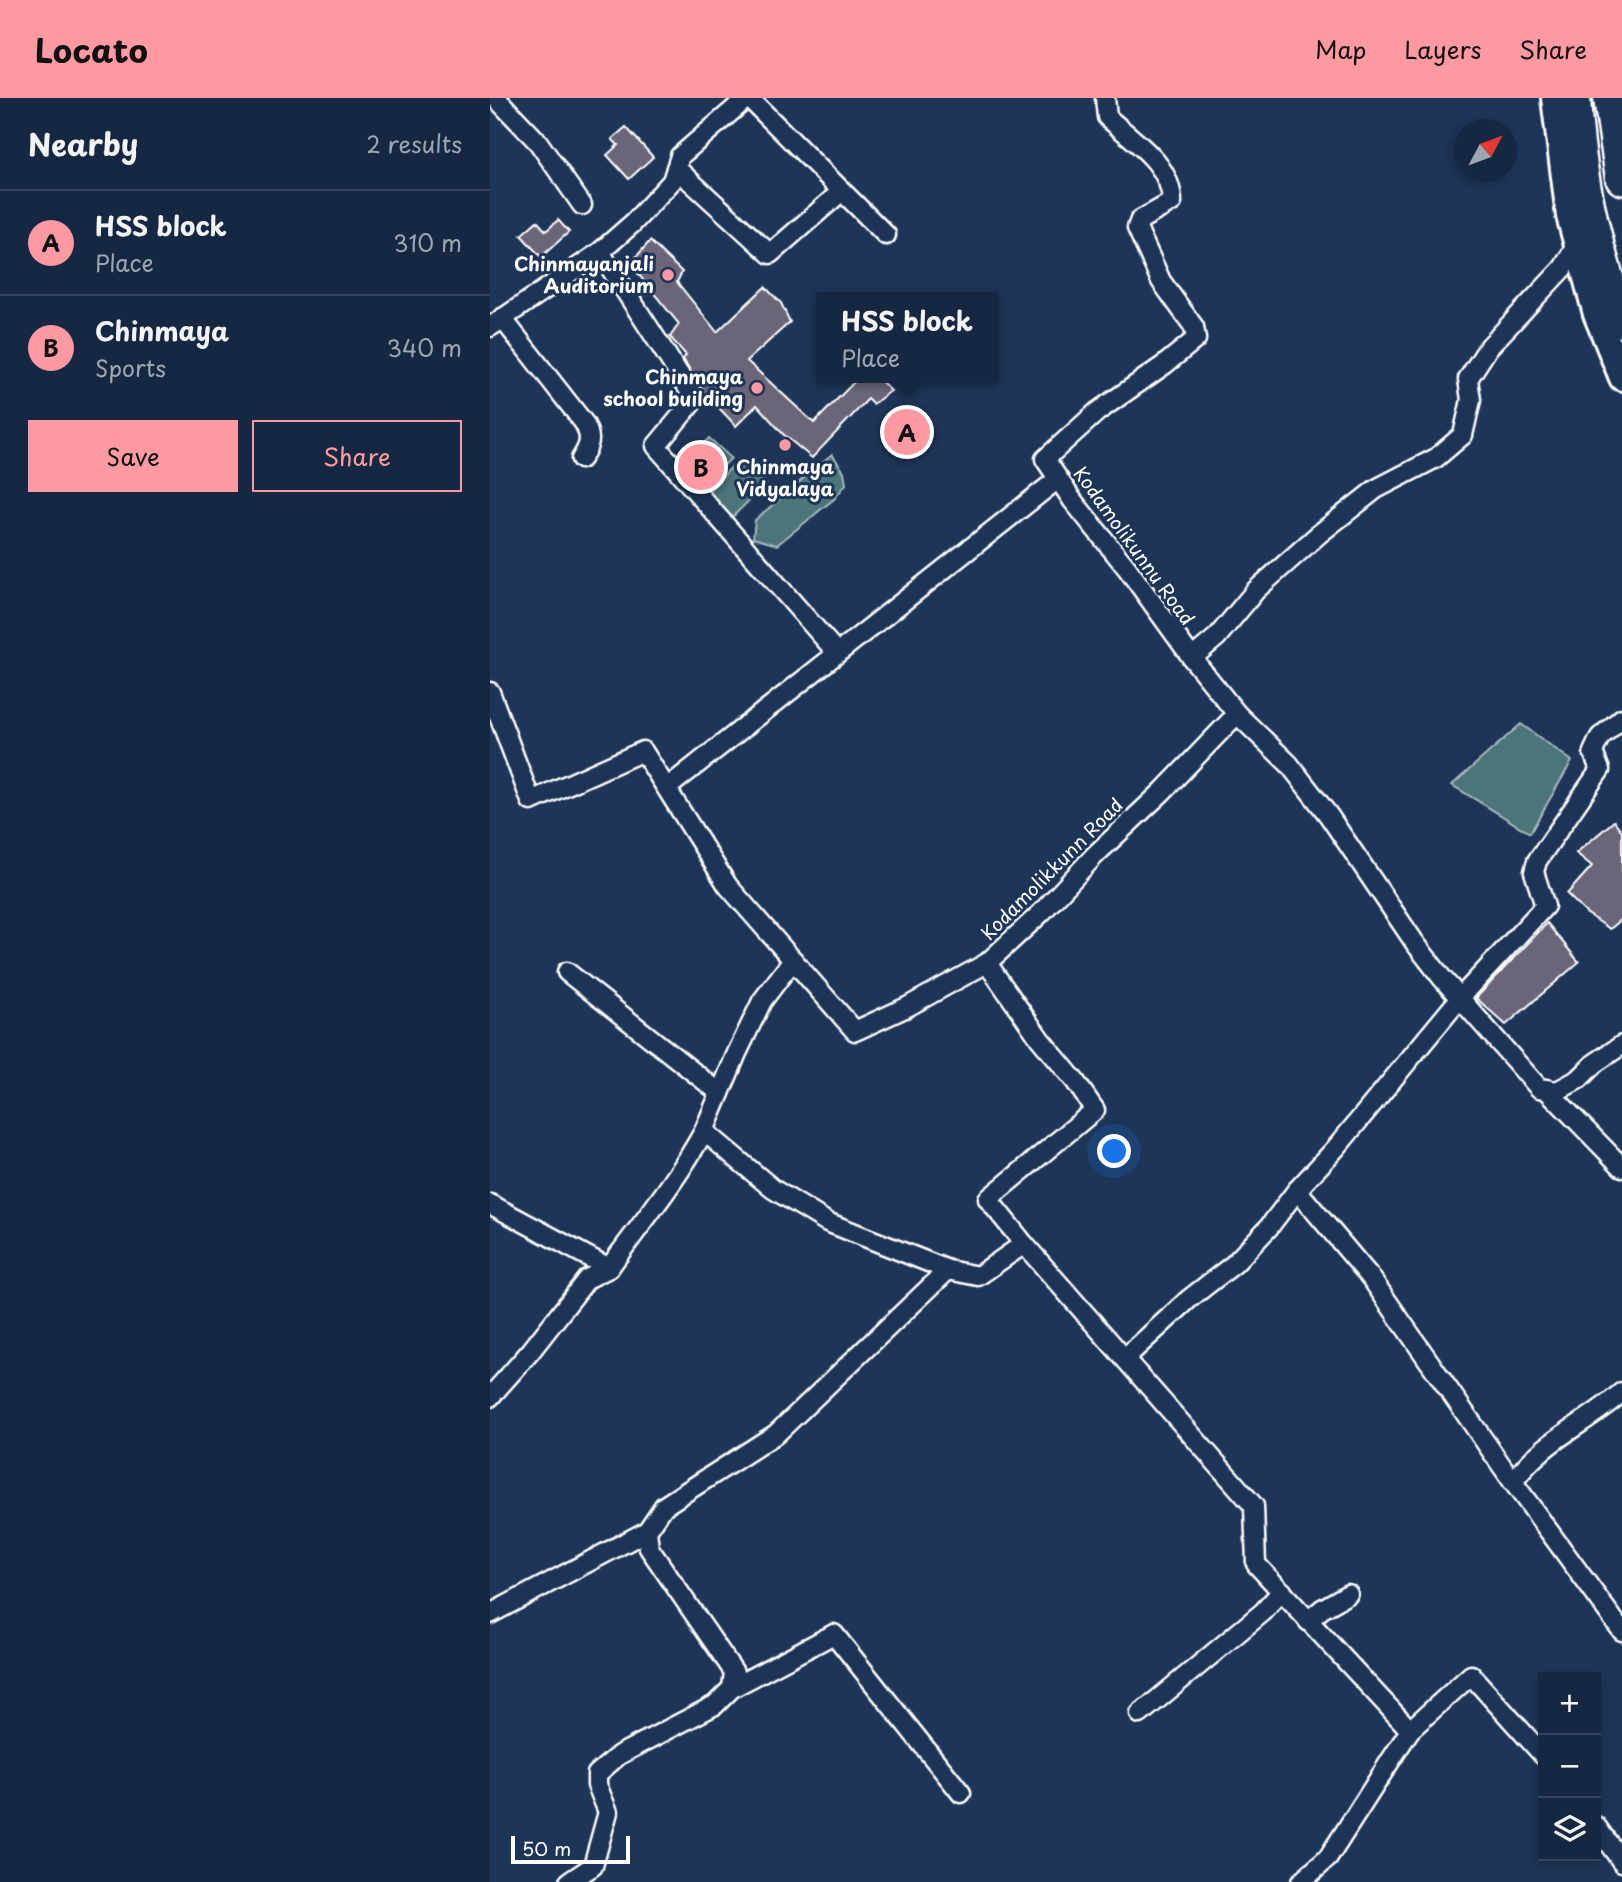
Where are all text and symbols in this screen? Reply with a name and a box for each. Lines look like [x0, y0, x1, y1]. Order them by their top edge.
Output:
text: Locato [35, 24, 148, 74]
text: Map [1315, 31, 1366, 67]
text: Layers [1404, 31, 1481, 67]
text: Share [1519, 31, 1587, 67]
north arrow [1454, 119, 1517, 182]
text: Nearby [28, 121, 138, 166]
text: 2 results [366, 126, 462, 161]
text: HSS block [95, 206, 227, 245]
text: A [42, 225, 60, 260]
text: 310 m [393, 225, 462, 260]
text: Place [95, 245, 154, 280]
place label: Chinmayanjali Auditorium [514, 249, 654, 299]
marker: Chinmayanjali Auditorium [660, 267, 676, 283]
popup [816, 292, 998, 383]
text: HSS block [841, 301, 973, 340]
text: Chinmaya [95, 311, 229, 350]
text: B [43, 330, 59, 365]
text: 340 m [387, 330, 462, 365]
text: Place [841, 340, 900, 375]
text: Sports [95, 350, 166, 385]
place label: Chinmaya school building [604, 362, 743, 412]
marker: Chinmaya school building [749, 380, 765, 396]
pin: A [884, 406, 930, 458]
button: Save [28, 420, 238, 492]
button: Share [252, 420, 462, 492]
marker: Chinmaya Vidyalaya [777, 437, 793, 453]
pin: B [678, 441, 724, 493]
place label: Chinmaya Vidyalaya [736, 452, 834, 502]
street label: Kodamolikunnu Road [1068, 460, 1202, 631]
street label: Kodamolikkunn Road [974, 791, 1129, 946]
your location [1097, 1134, 1131, 1168]
map controls [1538, 1672, 1601, 1861]
button: + [1538, 1672, 1601, 1735]
button: − [1538, 1735, 1601, 1798]
button: layers [1538, 1798, 1601, 1861]
scale bar [511, 1833, 630, 1865]
text: 50 m [522, 1834, 571, 1862]

